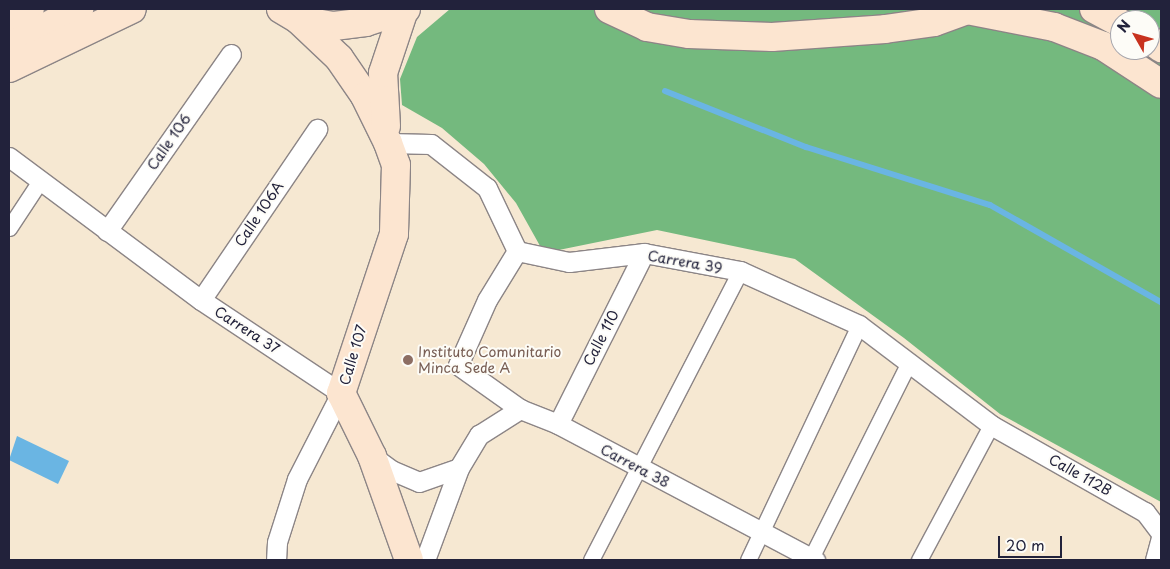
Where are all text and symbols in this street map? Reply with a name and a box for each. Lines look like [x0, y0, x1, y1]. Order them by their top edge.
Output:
north arrow [1110, 10, 1160, 60]
text: N [1112, 15, 1135, 37]
street label: Calle 106 [143, 111, 195, 173]
street label: Calle 106A [231, 178, 287, 250]
street label: Carrera 39 [646, 247, 724, 277]
street label: Carrera 37 [211, 303, 283, 357]
street label: Calle 110 [580, 307, 622, 369]
street label: Calle 107 [336, 323, 370, 387]
place label: Instituto Comunitario Minca Sede A [418, 344, 562, 377]
marker: Instituto Comunitario Minca Sede A [402, 354, 414, 366]
street label: Carrera 38 [597, 441, 673, 491]
street label: Calle 112B [1046, 451, 1114, 499]
scale bar [1000, 526, 1064, 558]
text: 20 m [1006, 533, 1045, 556]

